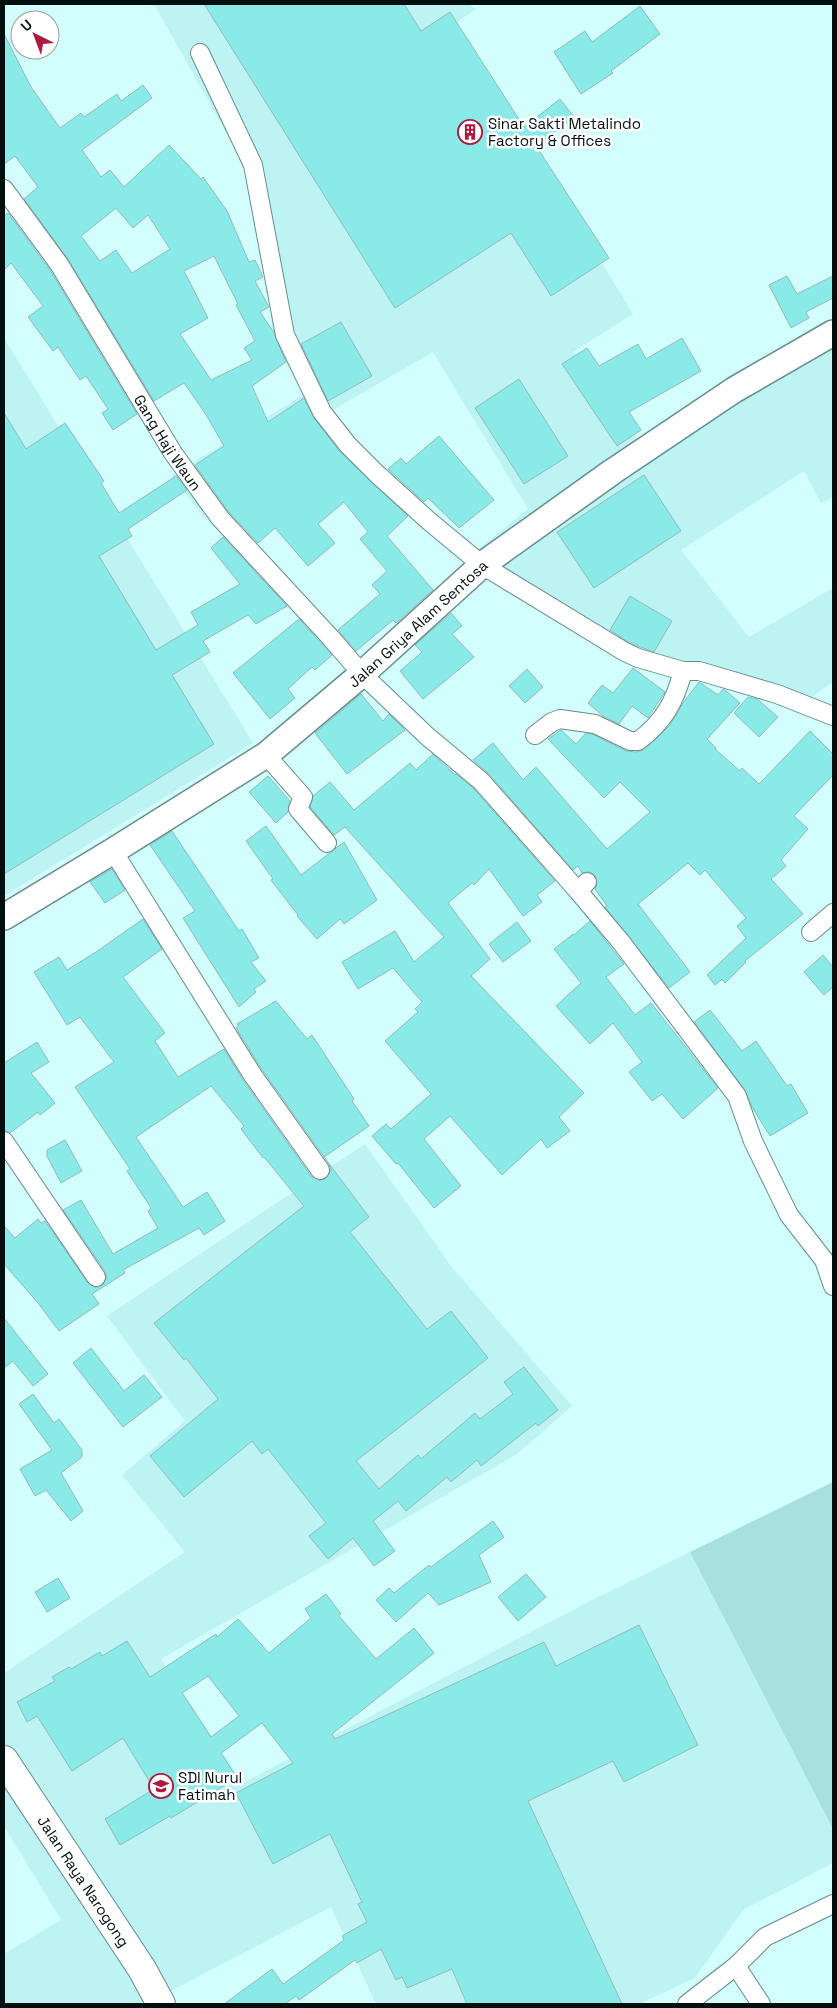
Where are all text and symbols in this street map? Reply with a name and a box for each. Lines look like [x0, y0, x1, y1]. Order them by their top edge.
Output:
north arrow [10, 10, 60, 60]
text: U [17, 15, 36, 35]
place label: Sinar Sakti Metalindo Factory & Offices [488, 114, 641, 150]
building icon: Sinar Sakti Metalindo Factory & Offices [457, 119, 483, 145]
street label: Gang Haji Waun [130, 391, 206, 494]
street label: Jalan Griya Alam Sentosa [344, 555, 492, 691]
place label: SDI Nurul Fatimah [178, 1768, 242, 1804]
school or university icon: SDI Nurul Fatimah [148, 1773, 174, 1799]
street label: Jalan Raya Narogong [34, 1812, 134, 1950]

